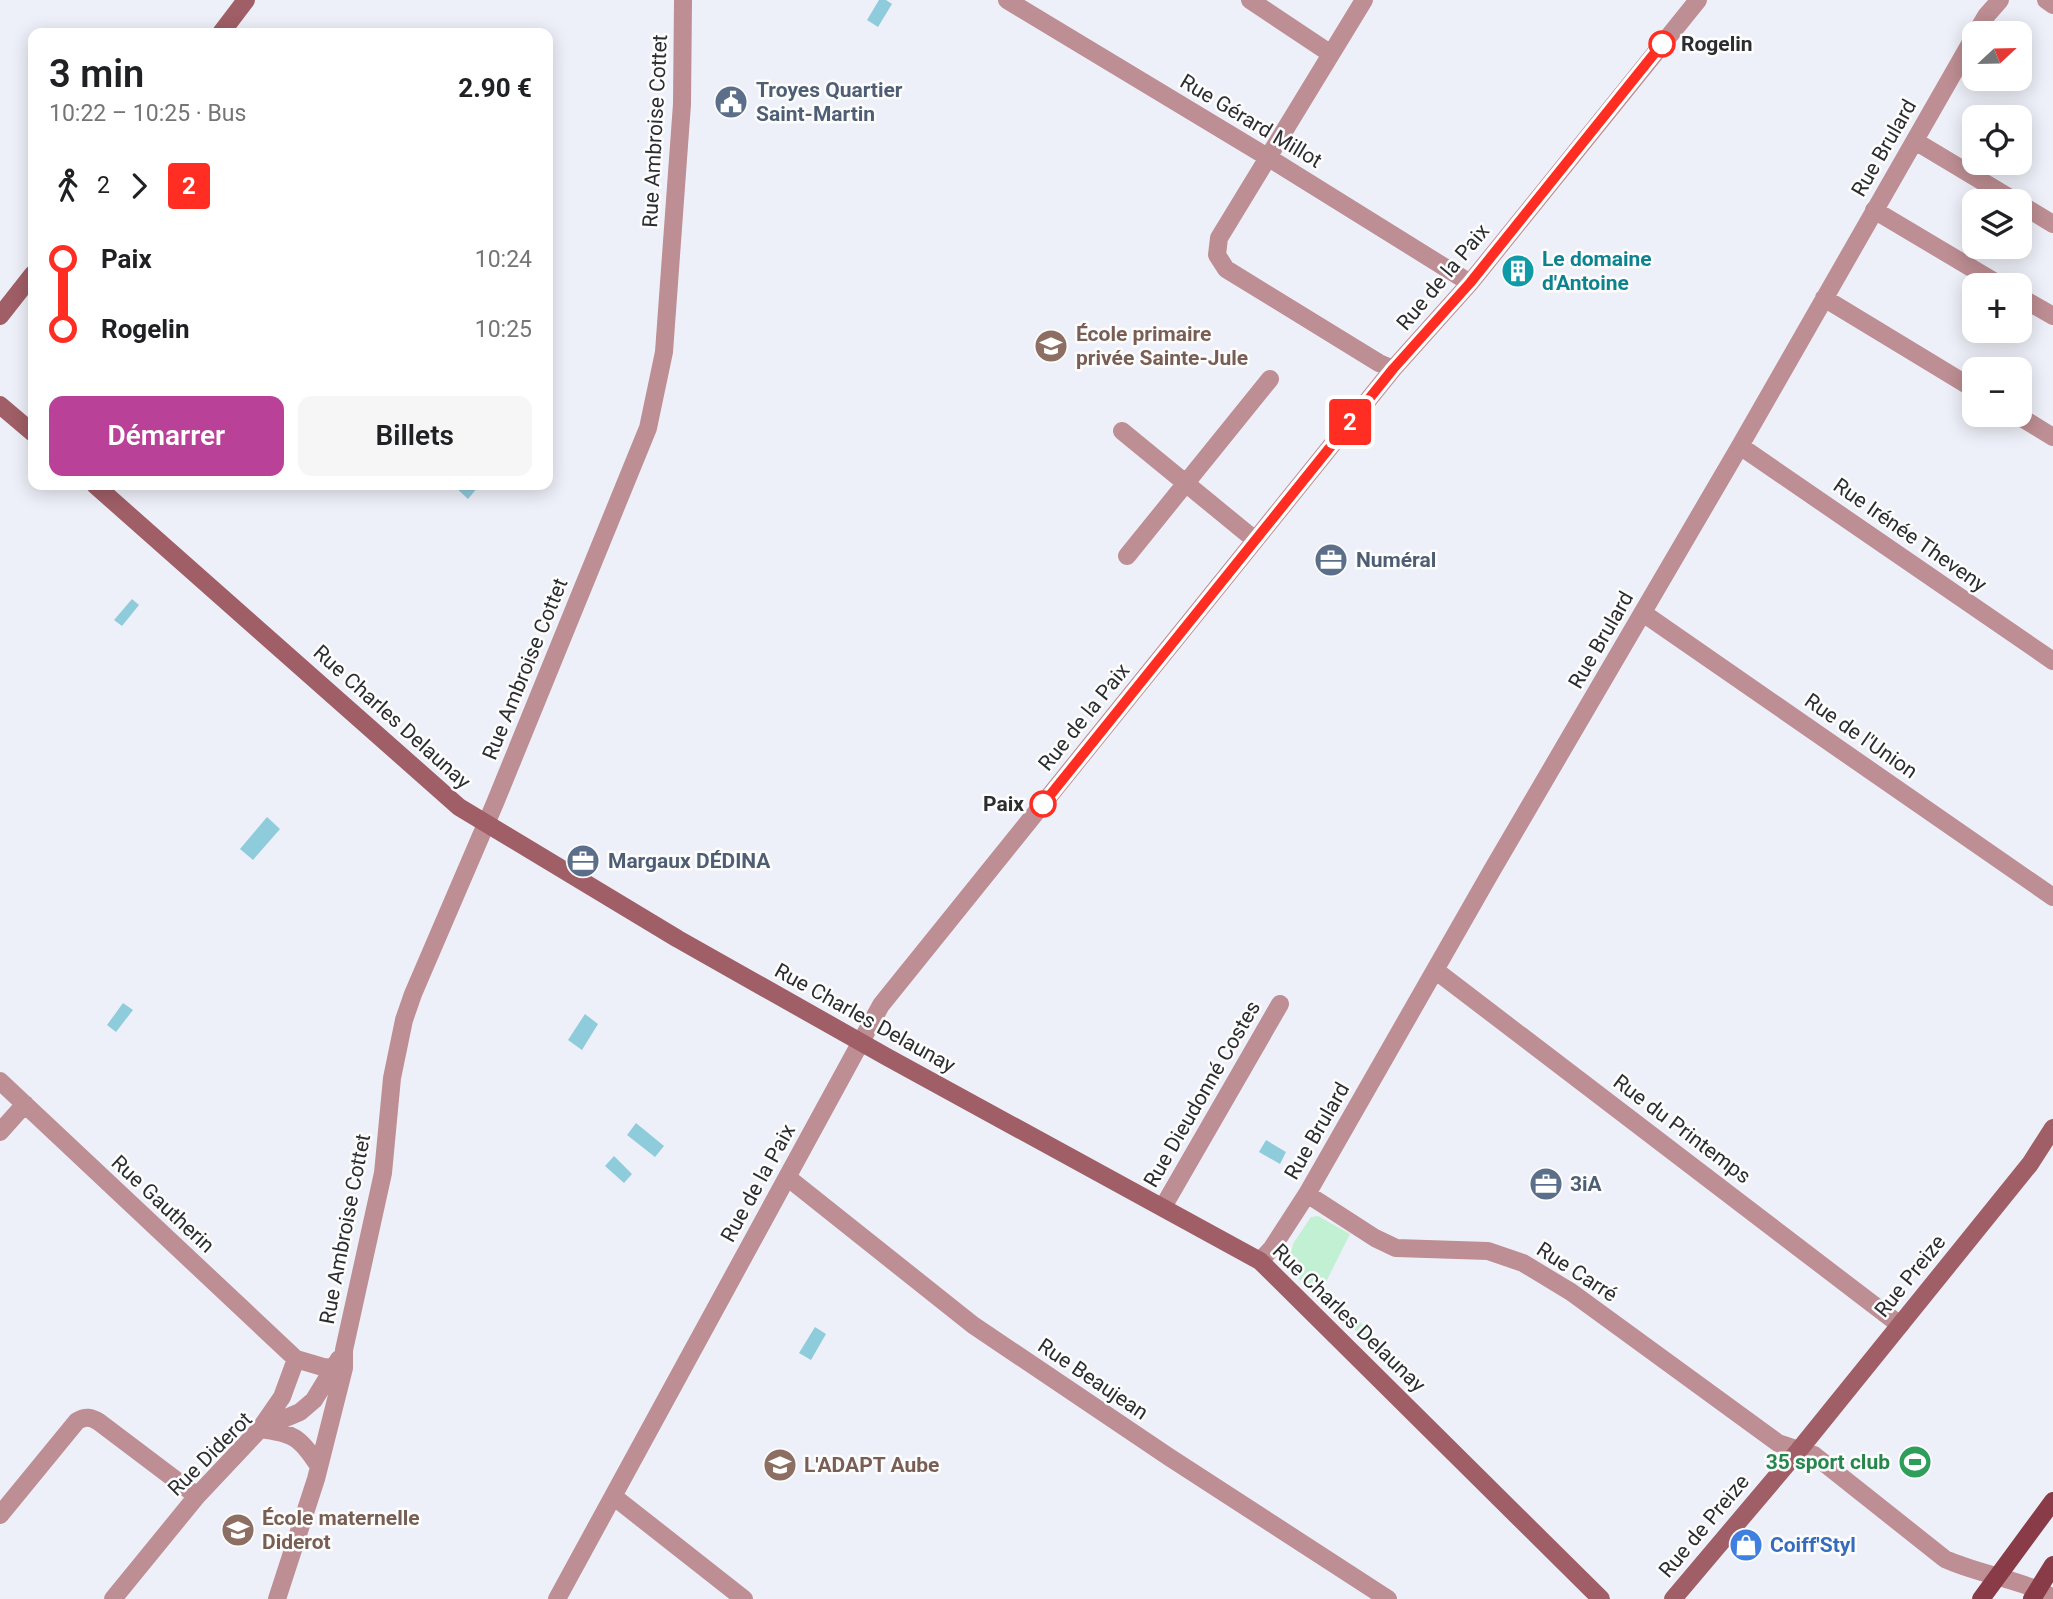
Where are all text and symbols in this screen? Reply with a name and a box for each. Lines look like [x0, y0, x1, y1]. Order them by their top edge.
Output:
north arrow [1962, 21, 2032, 91]
map controls [1962, 21, 2032, 427]
marker: Rogelin [1649, 31, 1675, 57]
place label: Rogelin [1681, 32, 1753, 56]
street label: Rue Ambroise Cottet [638, 34, 672, 228]
text: 3 min [49, 52, 144, 96]
street label: Rue Gérard Millot [1176, 69, 1326, 173]
text: 2.90 € [458, 73, 532, 103]
place label: Troyes Quartier Saint-Martin [756, 78, 903, 126]
public building icon: Troyes Quartier Saint-Martin [712, 83, 750, 121]
street label: Rue Brulard [1847, 95, 1921, 201]
text: 10:22 – 10:25 · Bus [49, 100, 246, 127]
button: locate [1962, 105, 2032, 175]
icon: walk [49, 167, 87, 205]
icon: forward [120, 167, 158, 205]
text: 2 [97, 172, 110, 199]
text: 2 [182, 172, 196, 200]
button: layers [1962, 189, 2032, 259]
street label: Rue de la Paix [1392, 219, 1494, 335]
text: Paix [101, 244, 152, 274]
text: 10:24 [475, 246, 532, 273]
place label: Le domaine d'Antoine [1542, 247, 1652, 295]
building icon: Le domaine d'Antoine [1499, 252, 1537, 290]
button: + [1962, 273, 2032, 343]
text: Rogelin [101, 314, 190, 344]
text: 10:25 [475, 316, 532, 343]
place label: École primaire privée Sainte-Jule [1076, 322, 1248, 370]
school or university icon: École primaire privée Sainte-Jule [1032, 327, 1070, 365]
button: − [1962, 357, 2032, 427]
button: Démarrer [49, 396, 284, 476]
button: Billets [298, 396, 532, 476]
line badge: 2 [1327, 399, 1373, 445]
text: 2 [1343, 408, 1357, 436]
street label: Rue Irénée Theveny [1829, 473, 1991, 597]
office icon: Numéral [1312, 541, 1350, 579]
place label: Numéral [1356, 548, 1436, 572]
street label: Rue Ambroise Cottet [478, 575, 572, 763]
street label: Rue Brulard [1564, 587, 1638, 693]
street label: Rue Charles Delaunay [309, 640, 475, 794]
street label: Rue de la Paix [1033, 659, 1135, 775]
street label: Rue de l'Union [1800, 688, 1922, 784]
marker: Paix [1030, 791, 1056, 817]
place label: Paix [983, 792, 1024, 816]
office icon: Margaux DÉDINA [564, 842, 602, 880]
place label: Margaux DÉDINA [608, 849, 771, 873]
street label: Rue Charles Delaunay [771, 958, 960, 1078]
street label: Rue Dieudonné Costes [1139, 997, 1265, 1191]
street label: Rue du Printemps [1609, 1070, 1755, 1188]
street label: Rue Brulard [1280, 1078, 1354, 1184]
street label: Rue de la Paix [716, 1120, 800, 1246]
street label: Rue Ambroise Cottet [315, 1132, 375, 1326]
street label: Rue Gautherin [107, 1150, 219, 1258]
office icon: 3iA [1527, 1165, 1565, 1203]
place label: 3iA [1570, 1172, 1603, 1196]
street label: Rue Preize [1870, 1230, 1950, 1322]
street label: Rue Carré [1532, 1237, 1622, 1307]
street label: Rue Charles Delaunay [1268, 1239, 1430, 1397]
street label: Rue Beaujean [1034, 1333, 1152, 1425]
street label: Rue Diderot [163, 1407, 257, 1501]
sports icon: 35 sport club [1896, 1443, 1934, 1481]
school or university icon: L'ADAPT Aube [761, 1446, 799, 1484]
place label: 35 sport club [1766, 1450, 1890, 1474]
place label: L'ADAPT Aube [804, 1453, 939, 1477]
street label: Rue de Preize [1654, 1470, 1754, 1582]
place label: École maternelle Diderot [262, 1506, 420, 1554]
school or university icon: École maternelle Diderot [219, 1511, 257, 1549]
shop icon: Coiff'Styl [1727, 1526, 1765, 1564]
place label: Coiff'Styl [1770, 1533, 1856, 1557]

